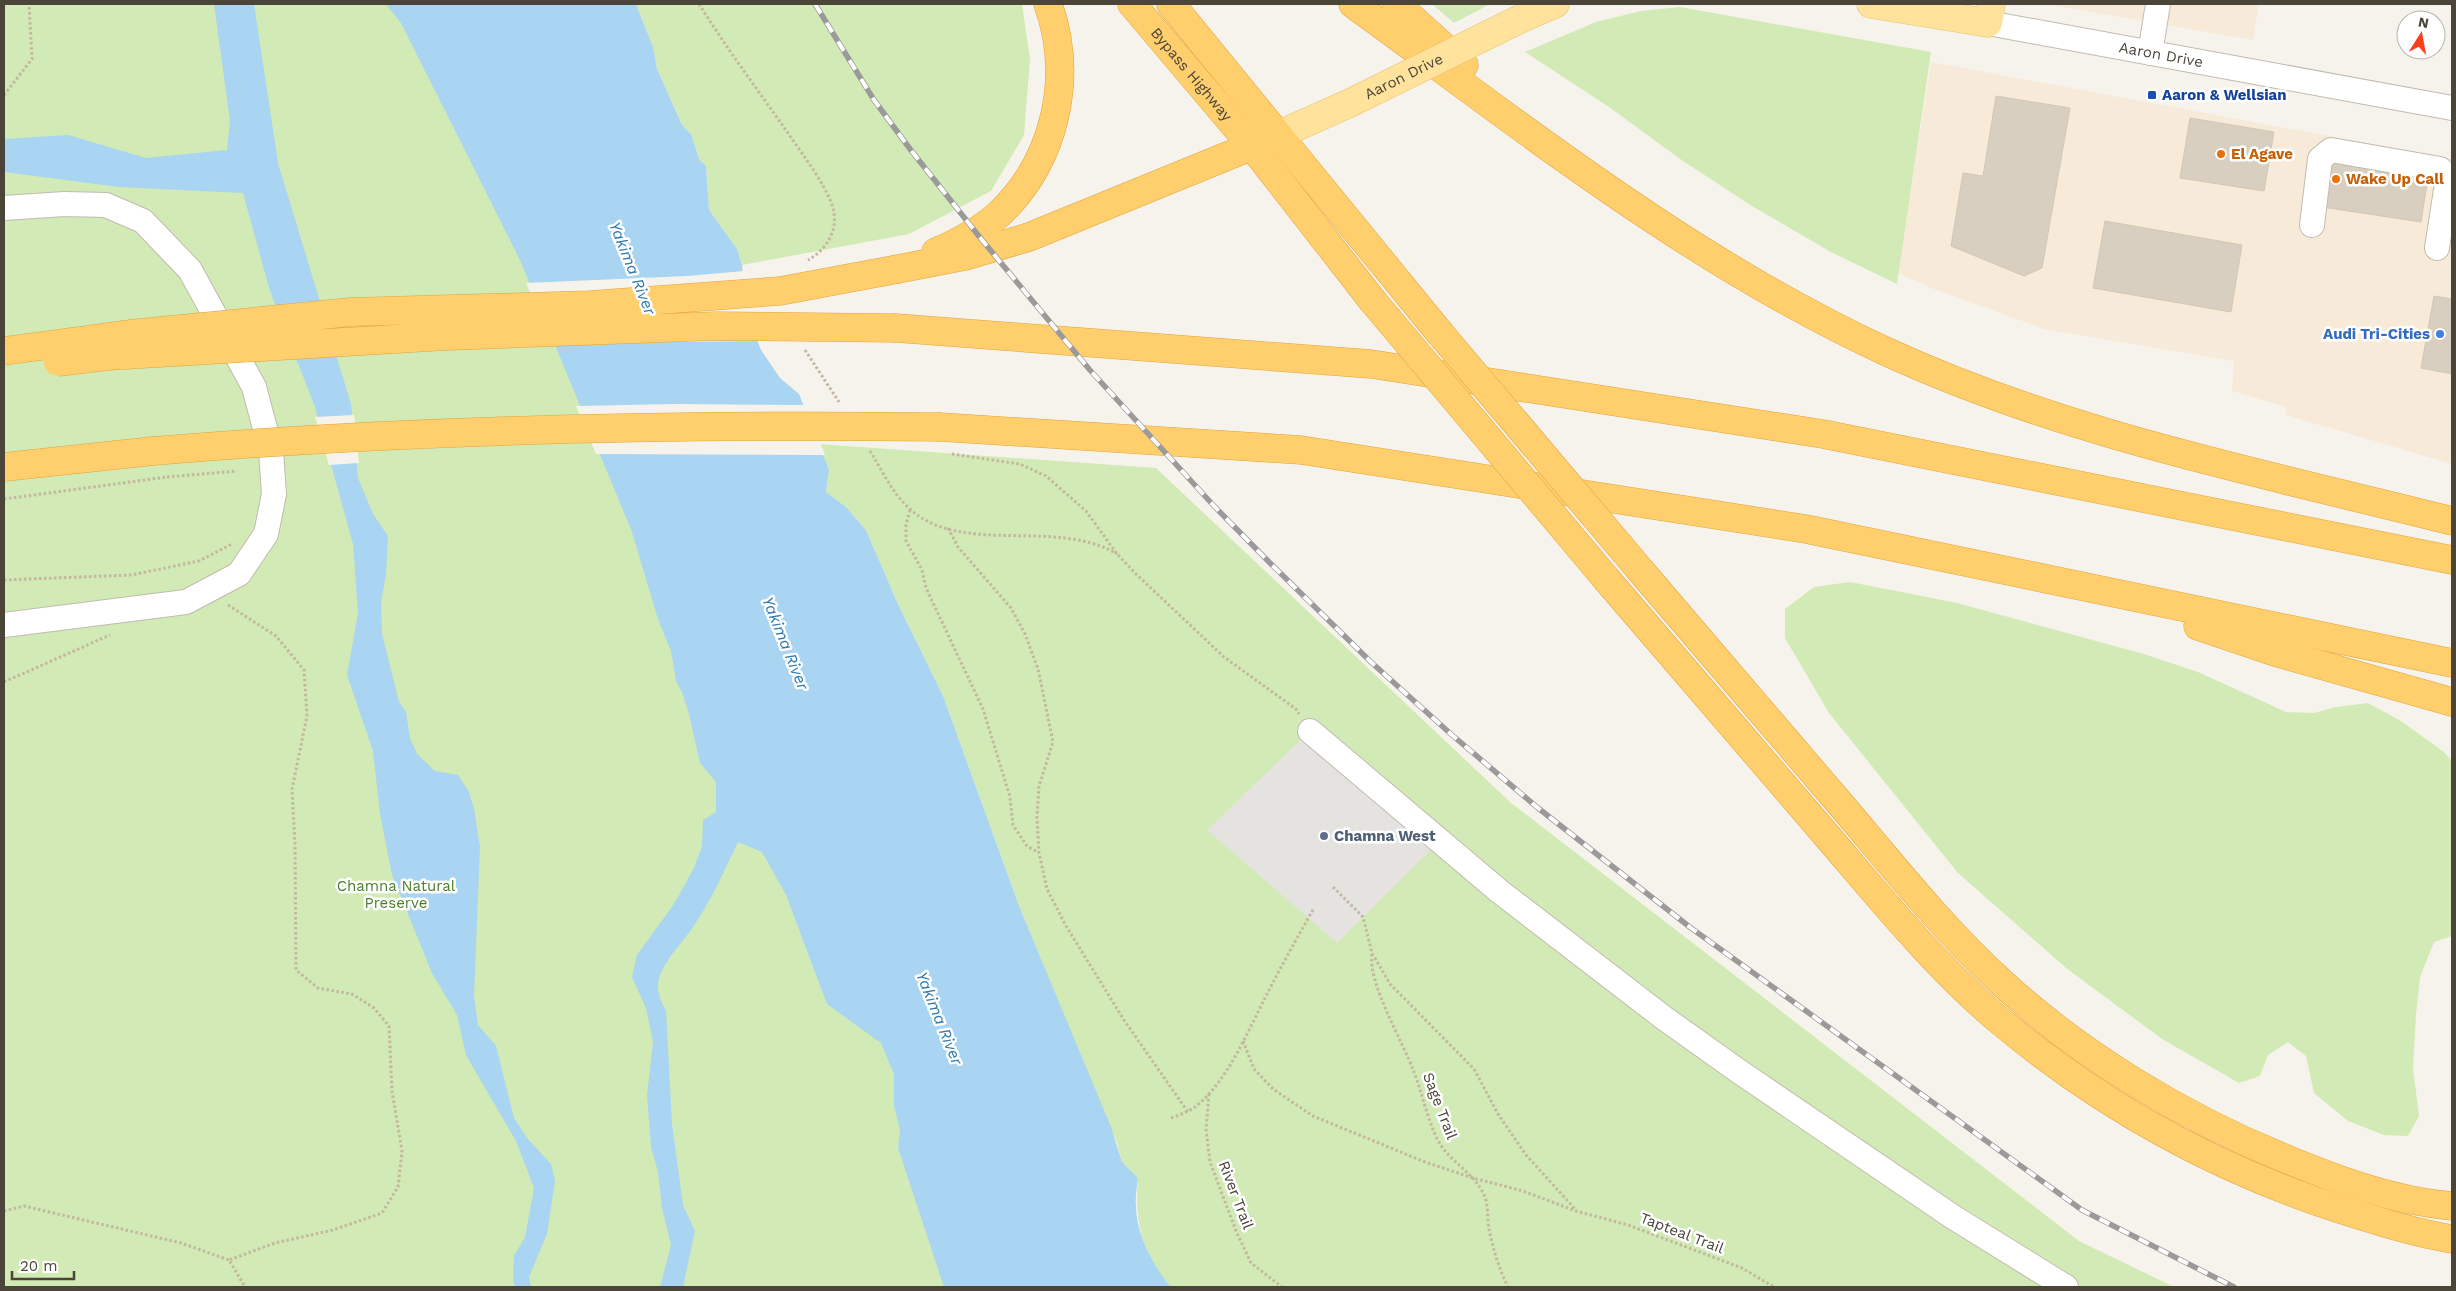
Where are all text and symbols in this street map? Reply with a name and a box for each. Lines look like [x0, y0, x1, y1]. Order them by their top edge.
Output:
north arrow [2396, 10, 2446, 60]
text: N [2417, 13, 2430, 31]
street label: Bypass Highway [1147, 24, 1236, 125]
street label: Aaron Drive [2118, 38, 2205, 71]
street label: Aaron Drive [1362, 50, 1446, 103]
place label: Aaron & Wellsian [2162, 86, 2286, 104]
marker: Aaron & Wellsian [2146, 89, 2158, 101]
place label: El Agave [2231, 145, 2293, 163]
marker: El Agave [2215, 148, 2227, 160]
place label: Wake Up Call [2346, 170, 2444, 188]
marker: Wake Up Call [2330, 173, 2342, 185]
water label: Yakima River [605, 219, 660, 318]
place label: Audi Tri-Cities [2323, 325, 2430, 343]
marker: Audi Tri-Cities [2434, 328, 2446, 340]
water label: Yakima River [758, 594, 813, 693]
place label: Chamna West [1334, 827, 1436, 845]
marker: Chamna West [1318, 830, 1330, 842]
park label: Chamna Natural Preserve [337, 877, 456, 912]
water label: Yakima River [912, 969, 967, 1068]
street label: Sage Trail [1419, 1070, 1461, 1142]
street label: River Trail [1215, 1158, 1257, 1232]
street label: Tapteal Trail [1637, 1209, 1727, 1257]
scale bar [12, 1248, 75, 1280]
text: 20 m [20, 1257, 58, 1275]

